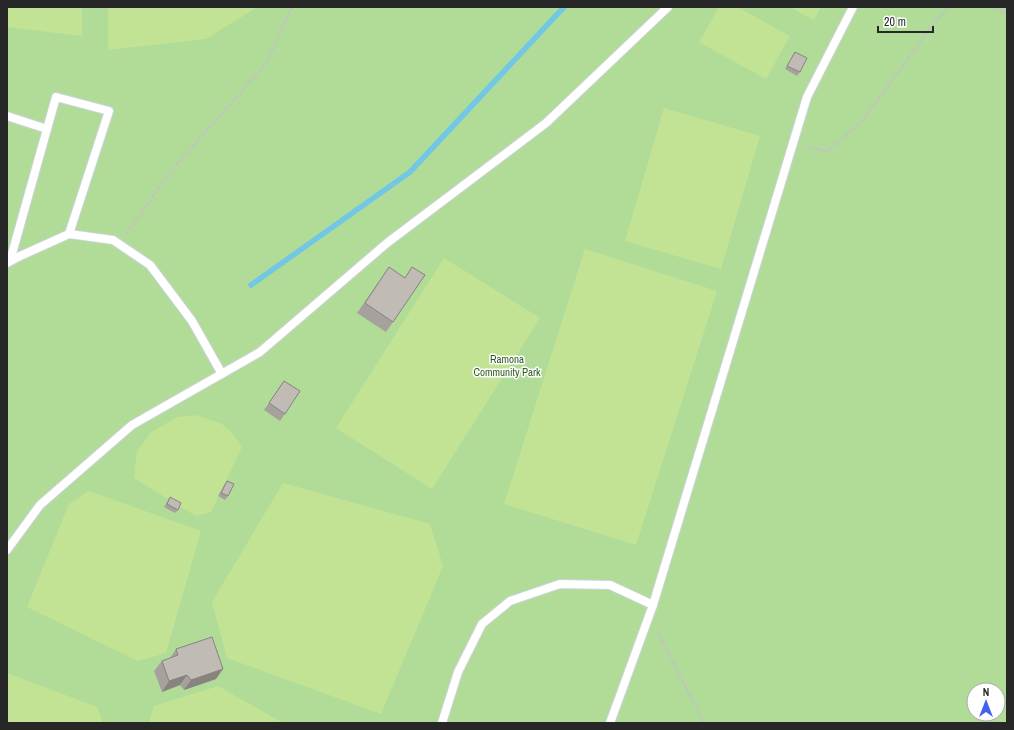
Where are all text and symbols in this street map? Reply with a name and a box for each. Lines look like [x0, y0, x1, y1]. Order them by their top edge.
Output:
scale bar [878, 8, 933, 34]
text: 20 m [884, 14, 906, 30]
park label: Ramona Community Park [473, 352, 541, 379]
north arrow [966, 682, 1006, 722]
text: N [983, 685, 989, 699]

